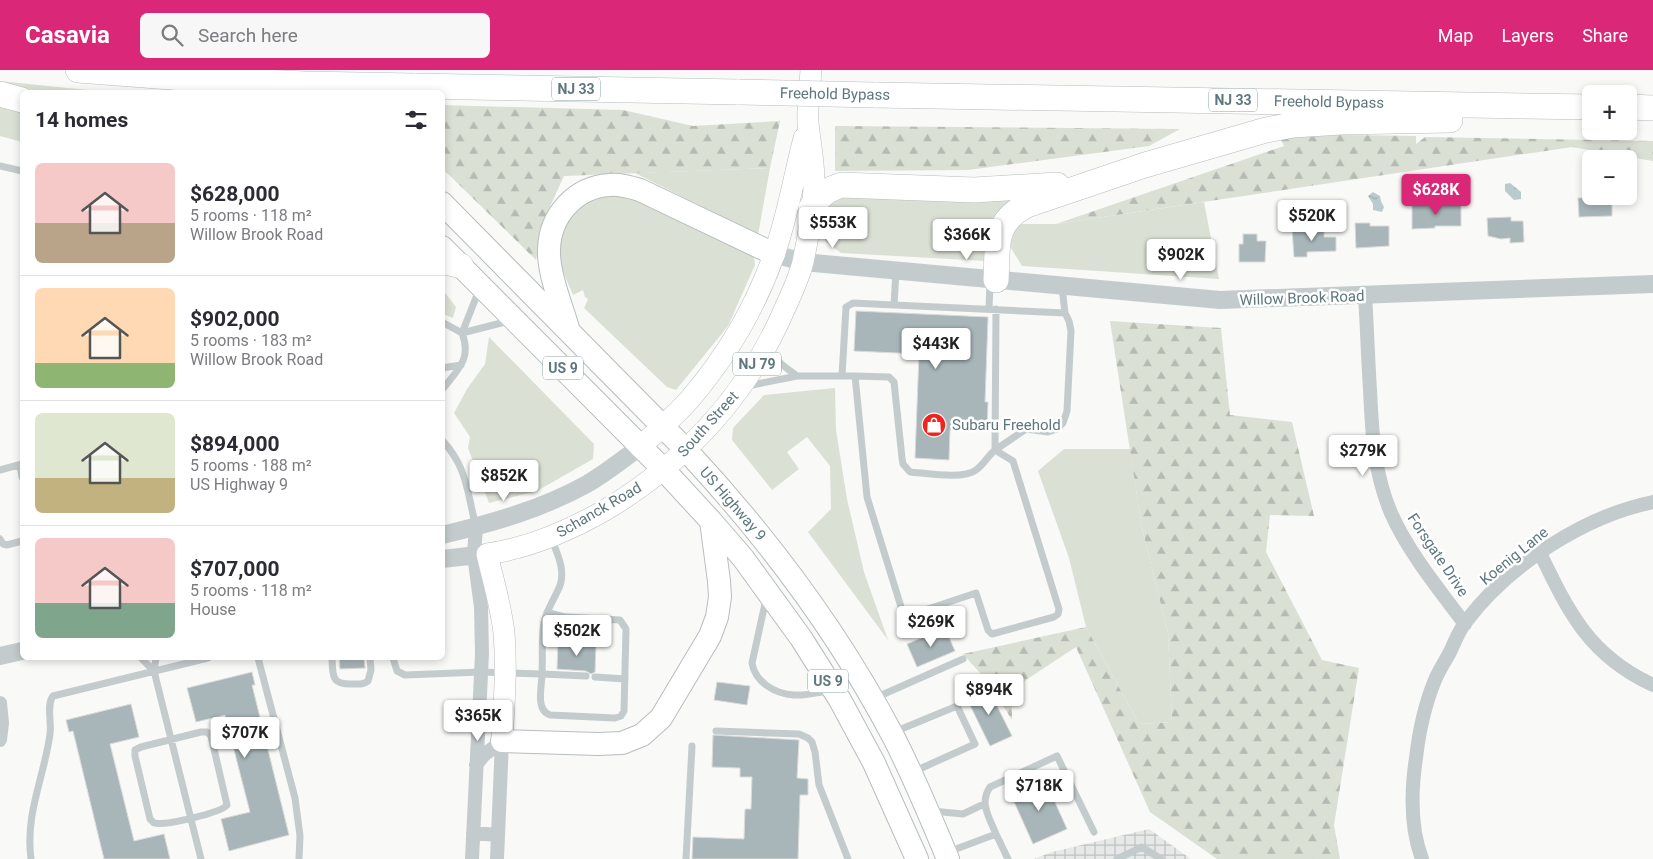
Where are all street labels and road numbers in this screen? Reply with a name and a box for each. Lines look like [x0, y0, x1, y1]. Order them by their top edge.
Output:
road number: NJ 33 [552, 78, 600, 100]
street label: Freehold Bypass [780, 84, 890, 104]
road number: NJ 33 [1209, 88, 1257, 112]
street label: Freehold Bypass [1274, 92, 1384, 112]
street label: Willow Brook Road [1239, 287, 1365, 309]
road number: NJ 79 [733, 352, 781, 376]
road number: US 9 [543, 356, 583, 380]
street label: South Street [674, 387, 742, 461]
street label: US Highway 9 [696, 463, 770, 545]
street label: Schanck Road [553, 478, 645, 542]
street label: Forsgate Drive [1404, 510, 1472, 600]
street label: Koenig Lane [1476, 523, 1552, 589]
road number: US 9 [808, 670, 848, 692]

